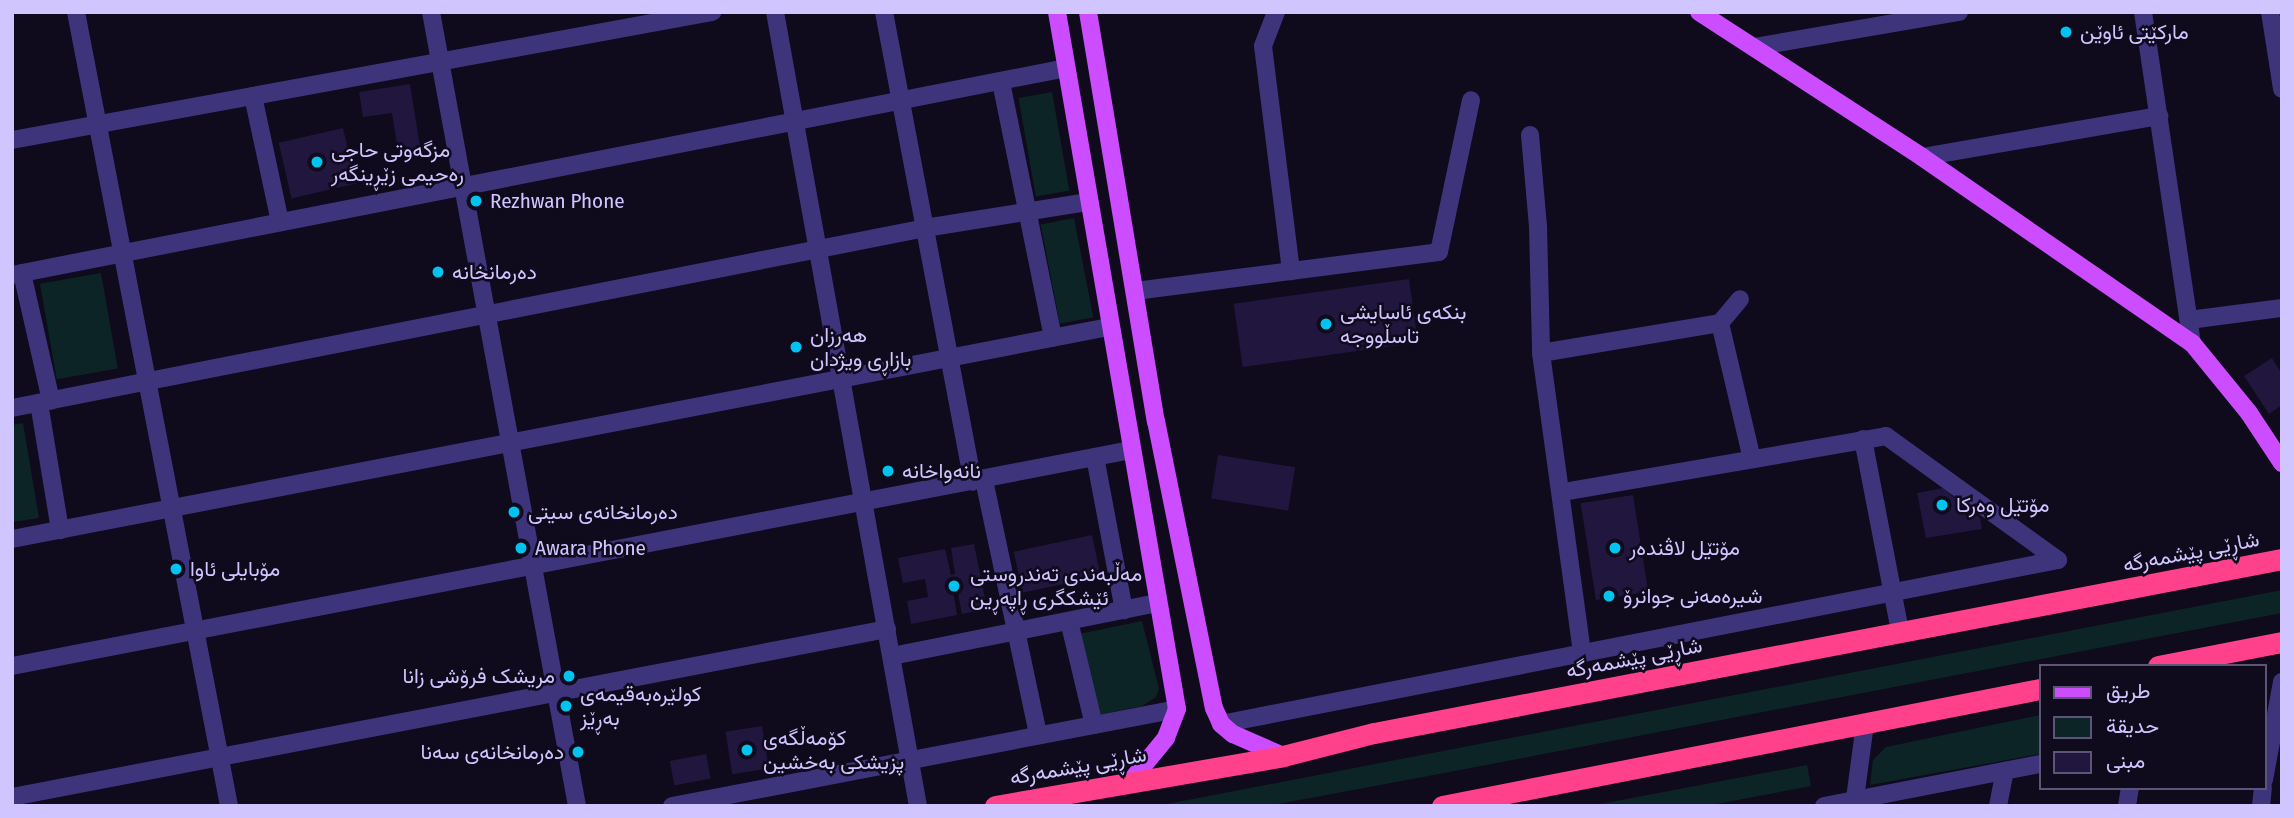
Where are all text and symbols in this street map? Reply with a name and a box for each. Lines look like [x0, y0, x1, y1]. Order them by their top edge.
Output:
place label: مارکێتی ئاوێن [2080, 19, 2189, 45]
marker: مارکێتی ئاوێن [2058, 24, 2074, 40]
place label: مزگەوتی حاجی رەحیمی زێڕینگەر [331, 137, 464, 187]
marker: مزگەوتی حاجی رەحیمی زێڕینگەر [309, 154, 325, 170]
place label: Rezhwan Phone [490, 188, 625, 214]
marker: Rezhwan Phone [468, 193, 484, 209]
place label: دەرمانخانە [452, 259, 537, 285]
marker: دەرمانخانە [430, 264, 446, 280]
place label: بنکەی ئاسایشی تاسڵووجە [1340, 299, 1467, 349]
marker: بنکەی ئاسایشی تاسڵووجە [1318, 316, 1334, 332]
place label: ھەرزان بازاڕی ویژدان [810, 322, 912, 372]
marker: ھەرزان بازاڕی ویژدان [788, 339, 804, 355]
place label: نانەواخانە [902, 458, 981, 484]
marker: نانەواخانە [880, 463, 896, 479]
place label: مۆتێل وەرکا [1956, 492, 2049, 518]
marker: مۆتێل وەرکا [1934, 497, 1950, 513]
place label: دەرمانخانەی سیتی [528, 499, 678, 525]
marker: دەرمانخانەی سیتی [506, 504, 522, 520]
street label: شاڕێی پێشمەرگە [2121, 526, 2261, 578]
place label: Awara Phone [535, 535, 646, 561]
place label: مۆتێل لاڤندەر [1629, 535, 1740, 561]
marker: Awara Phone [513, 540, 529, 556]
marker: مۆتێل لاڤندەر [1607, 540, 1623, 556]
place label: مۆبایلی ئاوا [190, 556, 280, 582]
marker: مۆبایلی ئاوا [168, 561, 184, 577]
place label: مەڵبەندی تەندروستی ئێشکگری ڕاپەڕین [970, 561, 1142, 611]
marker: مەڵبەندی تەندروستی ئێشکگری ڕاپەڕین [944, 576, 964, 596]
place label: شیرەمەنی جوانرۆ [1623, 583, 1762, 609]
marker: شیرەمەنی جوانرۆ [1601, 588, 1617, 604]
street label: شاڕێی پێشمەرگە [1564, 632, 1704, 684]
place label: مریشک فرۆشی زانا [402, 663, 555, 689]
legend [2038, 664, 2266, 790]
marker: مریشک فرۆشی زانا [561, 668, 577, 684]
text: طريق [2106, 678, 2151, 704]
place label: کولێرەبەقیمەی بەڕێز [580, 681, 701, 731]
marker: کولێرەبەقیمەی بەڕێز [558, 698, 574, 714]
text: حديقة [2106, 713, 2159, 739]
place label: کۆمەڵگەی پزیشکی بەخشین [763, 725, 904, 775]
place label: دەرمانخانەی سەنا [421, 739, 564, 765]
marker: کۆمەڵگەی پزیشکی بەخشین [737, 740, 757, 760]
street label: شاڕێی پێشمەرگە [1008, 742, 1148, 790]
marker: دەرمانخانەی سەنا [570, 744, 586, 760]
text: مبنى [2106, 748, 2145, 774]

